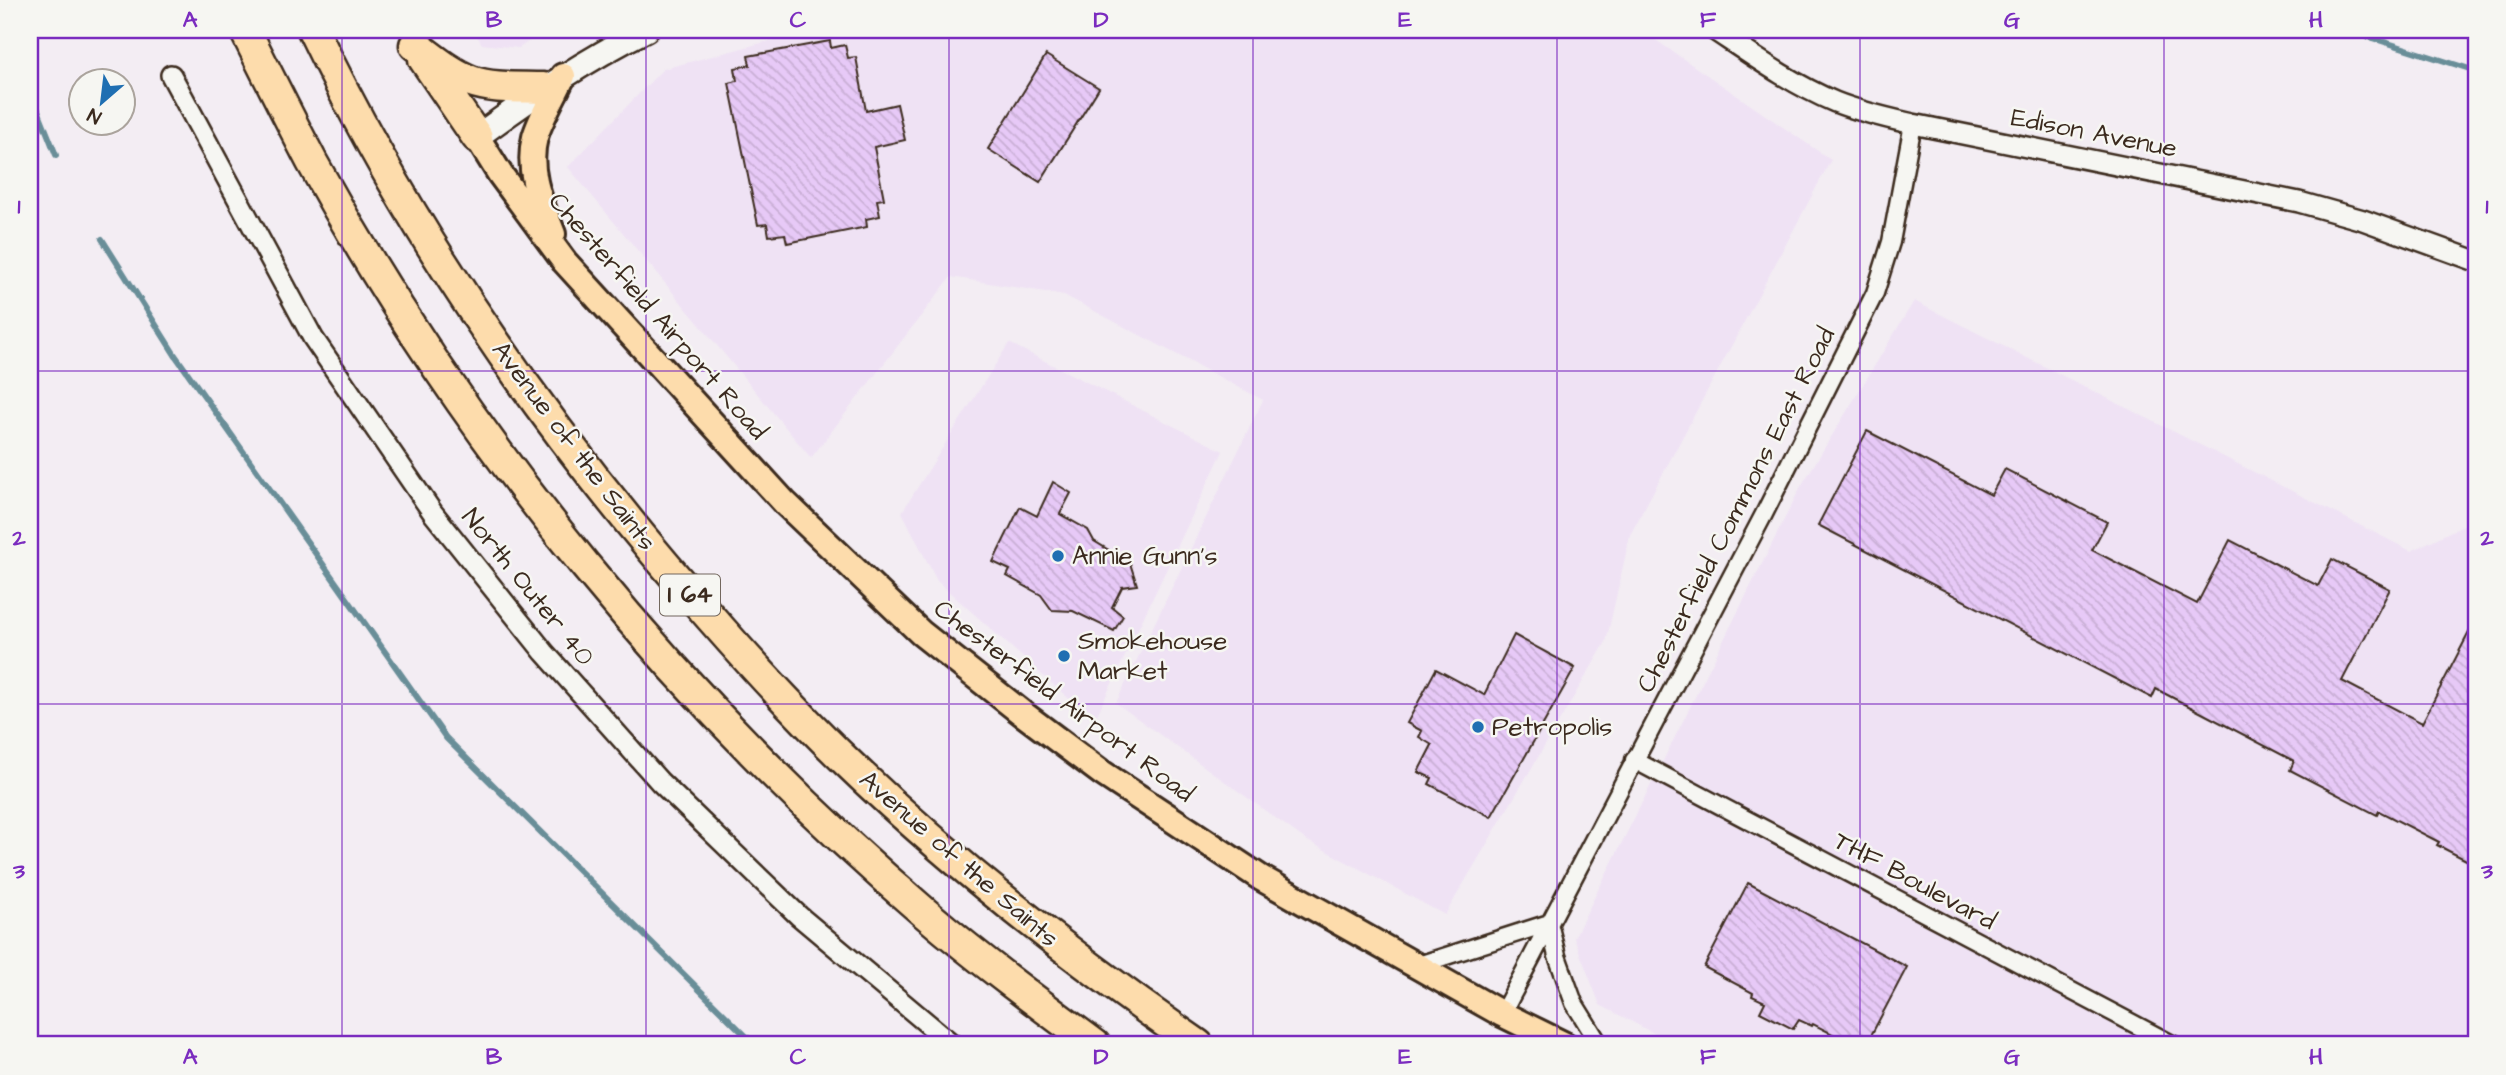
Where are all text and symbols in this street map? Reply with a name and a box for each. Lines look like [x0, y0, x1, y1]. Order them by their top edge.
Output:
text: A [183, 4, 198, 36]
text: B [486, 4, 503, 36]
text: C [790, 4, 807, 36]
text: D [1094, 4, 1109, 36]
text: E [1398, 4, 1412, 36]
text: F [1700, 4, 1717, 36]
text: G [2004, 4, 2020, 36]
text: H [2309, 4, 2323, 36]
north arrow [66, 66, 136, 136]
street label: Edison Avenue [2008, 99, 2180, 167]
text: N [83, 101, 106, 130]
street label: Chesterfield Airport Road [540, 184, 776, 448]
text: 1 [18, 190, 21, 222]
text: 1 [2486, 190, 2489, 222]
street label: Chesterfield Commons East Road [1628, 321, 1844, 699]
street label: Avenue of the Saints [483, 334, 665, 558]
street label: North Outer 40 [453, 501, 603, 673]
text: 2 [11, 522, 26, 554]
text: 2 [2479, 522, 2494, 554]
place label: Annie Gunn's [1072, 538, 1218, 574]
marker: Annie Gunn's [1050, 548, 1066, 564]
road number: I 64 [660, 574, 720, 616]
street label: Chesterfield Airport Road [926, 591, 1202, 811]
place label: Smokehouse Market [1078, 623, 1227, 689]
marker: Smokehouse Market [1056, 648, 1072, 664]
place label: Petropolis [1492, 709, 1612, 745]
marker: Petropolis [1470, 719, 1486, 735]
street label: Avenue of the Saints [851, 762, 1067, 956]
street label: THF Boulevard [1827, 823, 2003, 939]
text: 3 [12, 855, 25, 887]
text: 3 [2480, 855, 2493, 887]
text: A [183, 1041, 198, 1073]
text: B [486, 1041, 503, 1073]
text: C [790, 1041, 807, 1073]
text: D [1094, 1041, 1109, 1073]
text: E [1398, 1041, 1412, 1073]
text: F [1700, 1041, 1717, 1073]
text: G [2004, 1041, 2020, 1073]
text: H [2309, 1041, 2323, 1073]

